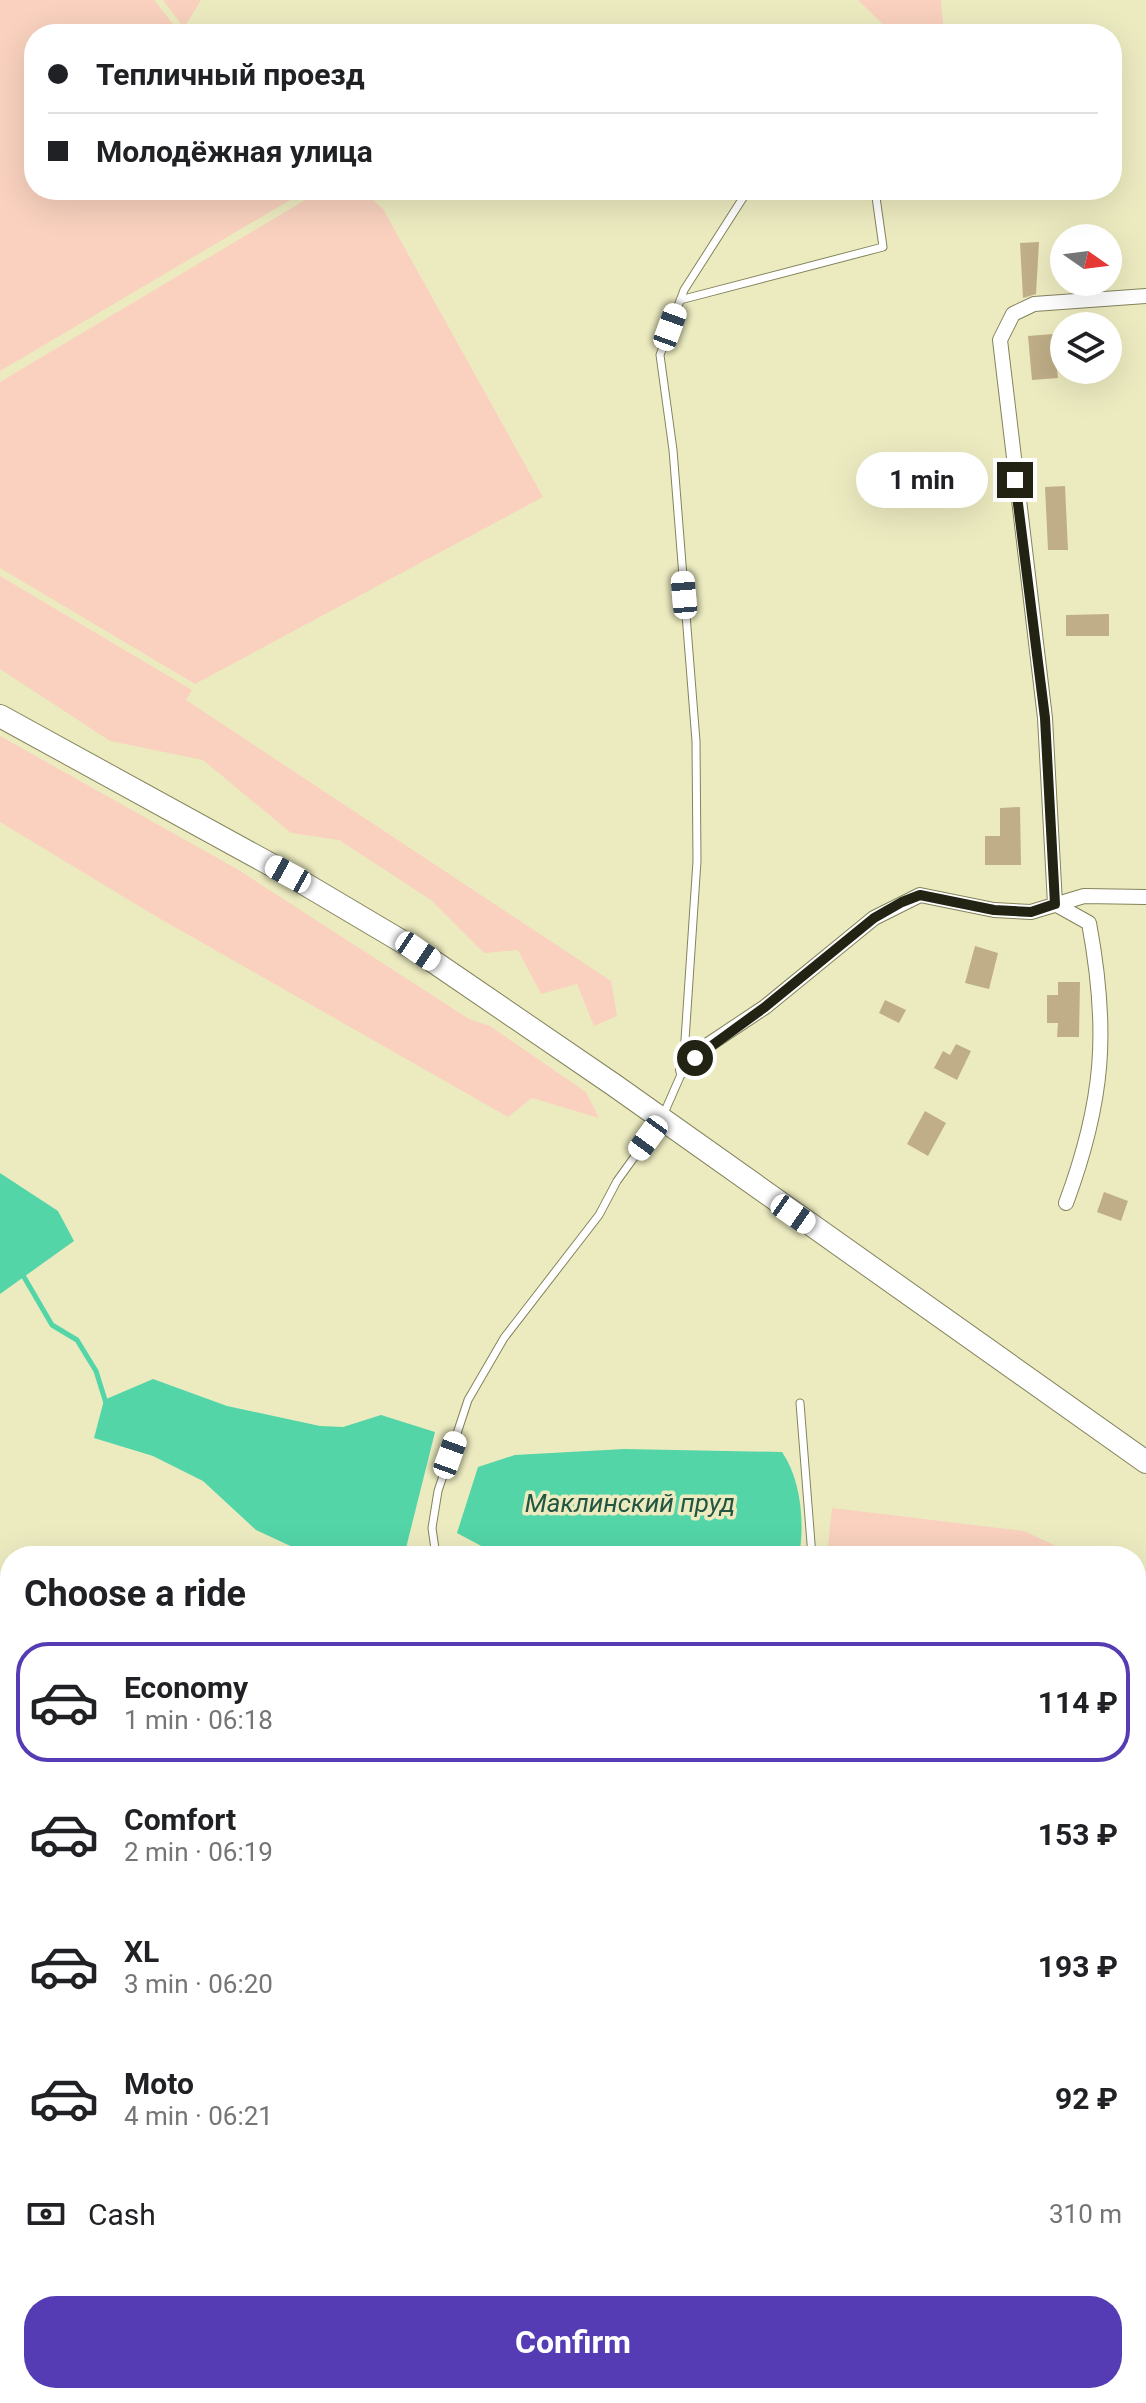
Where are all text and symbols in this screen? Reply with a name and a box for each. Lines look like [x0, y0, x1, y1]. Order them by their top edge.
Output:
text: Тепличный проезд [96, 57, 365, 92]
text: Молодёжная улица [96, 134, 373, 169]
north arrow [1050, 224, 1122, 296]
map controls [1050, 224, 1122, 384]
car [651, 300, 689, 354]
button: layers [1050, 312, 1122, 384]
callout: 1 min [855, 452, 987, 508]
route end [997, 462, 1033, 498]
text: 1 min [889, 465, 955, 495]
car [670, 570, 698, 620]
car [261, 852, 315, 896]
car [391, 928, 445, 974]
route start [677, 1040, 713, 1076]
car [624, 1112, 672, 1164]
car [766, 1190, 820, 1238]
car [431, 1428, 469, 1482]
water label: Маклинский пруд [525, 1488, 735, 1518]
text: Choose a ride [24, 1573, 246, 1615]
icon: car [28, 1666, 100, 1738]
text: Economy [124, 1670, 248, 1705]
text: 114 ₽ [1038, 1685, 1118, 1720]
text: 1 min · 06:18 [124, 1705, 273, 1735]
icon: car [28, 1798, 100, 1870]
text: Comfort [124, 1802, 236, 1837]
text: 153 ₽ [1038, 1817, 1118, 1852]
text: 2 min · 06:19 [124, 1837, 273, 1867]
icon: car [28, 1930, 100, 2002]
text: XL [124, 1934, 159, 1969]
text: 193 ₽ [1038, 1949, 1118, 1984]
text: 3 min · 06:20 [124, 1969, 273, 1999]
icon: car [28, 2062, 100, 2134]
text: Moto [124, 2066, 194, 2101]
text: 92 ₽ [1055, 2081, 1118, 2116]
text: 4 min · 06:21 [124, 2101, 273, 2131]
icon: cash [24, 2192, 68, 2236]
text: Cash [88, 2197, 156, 2232]
text: 310 m [1049, 2199, 1122, 2229]
button: Confirm [24, 2296, 1122, 2388]

